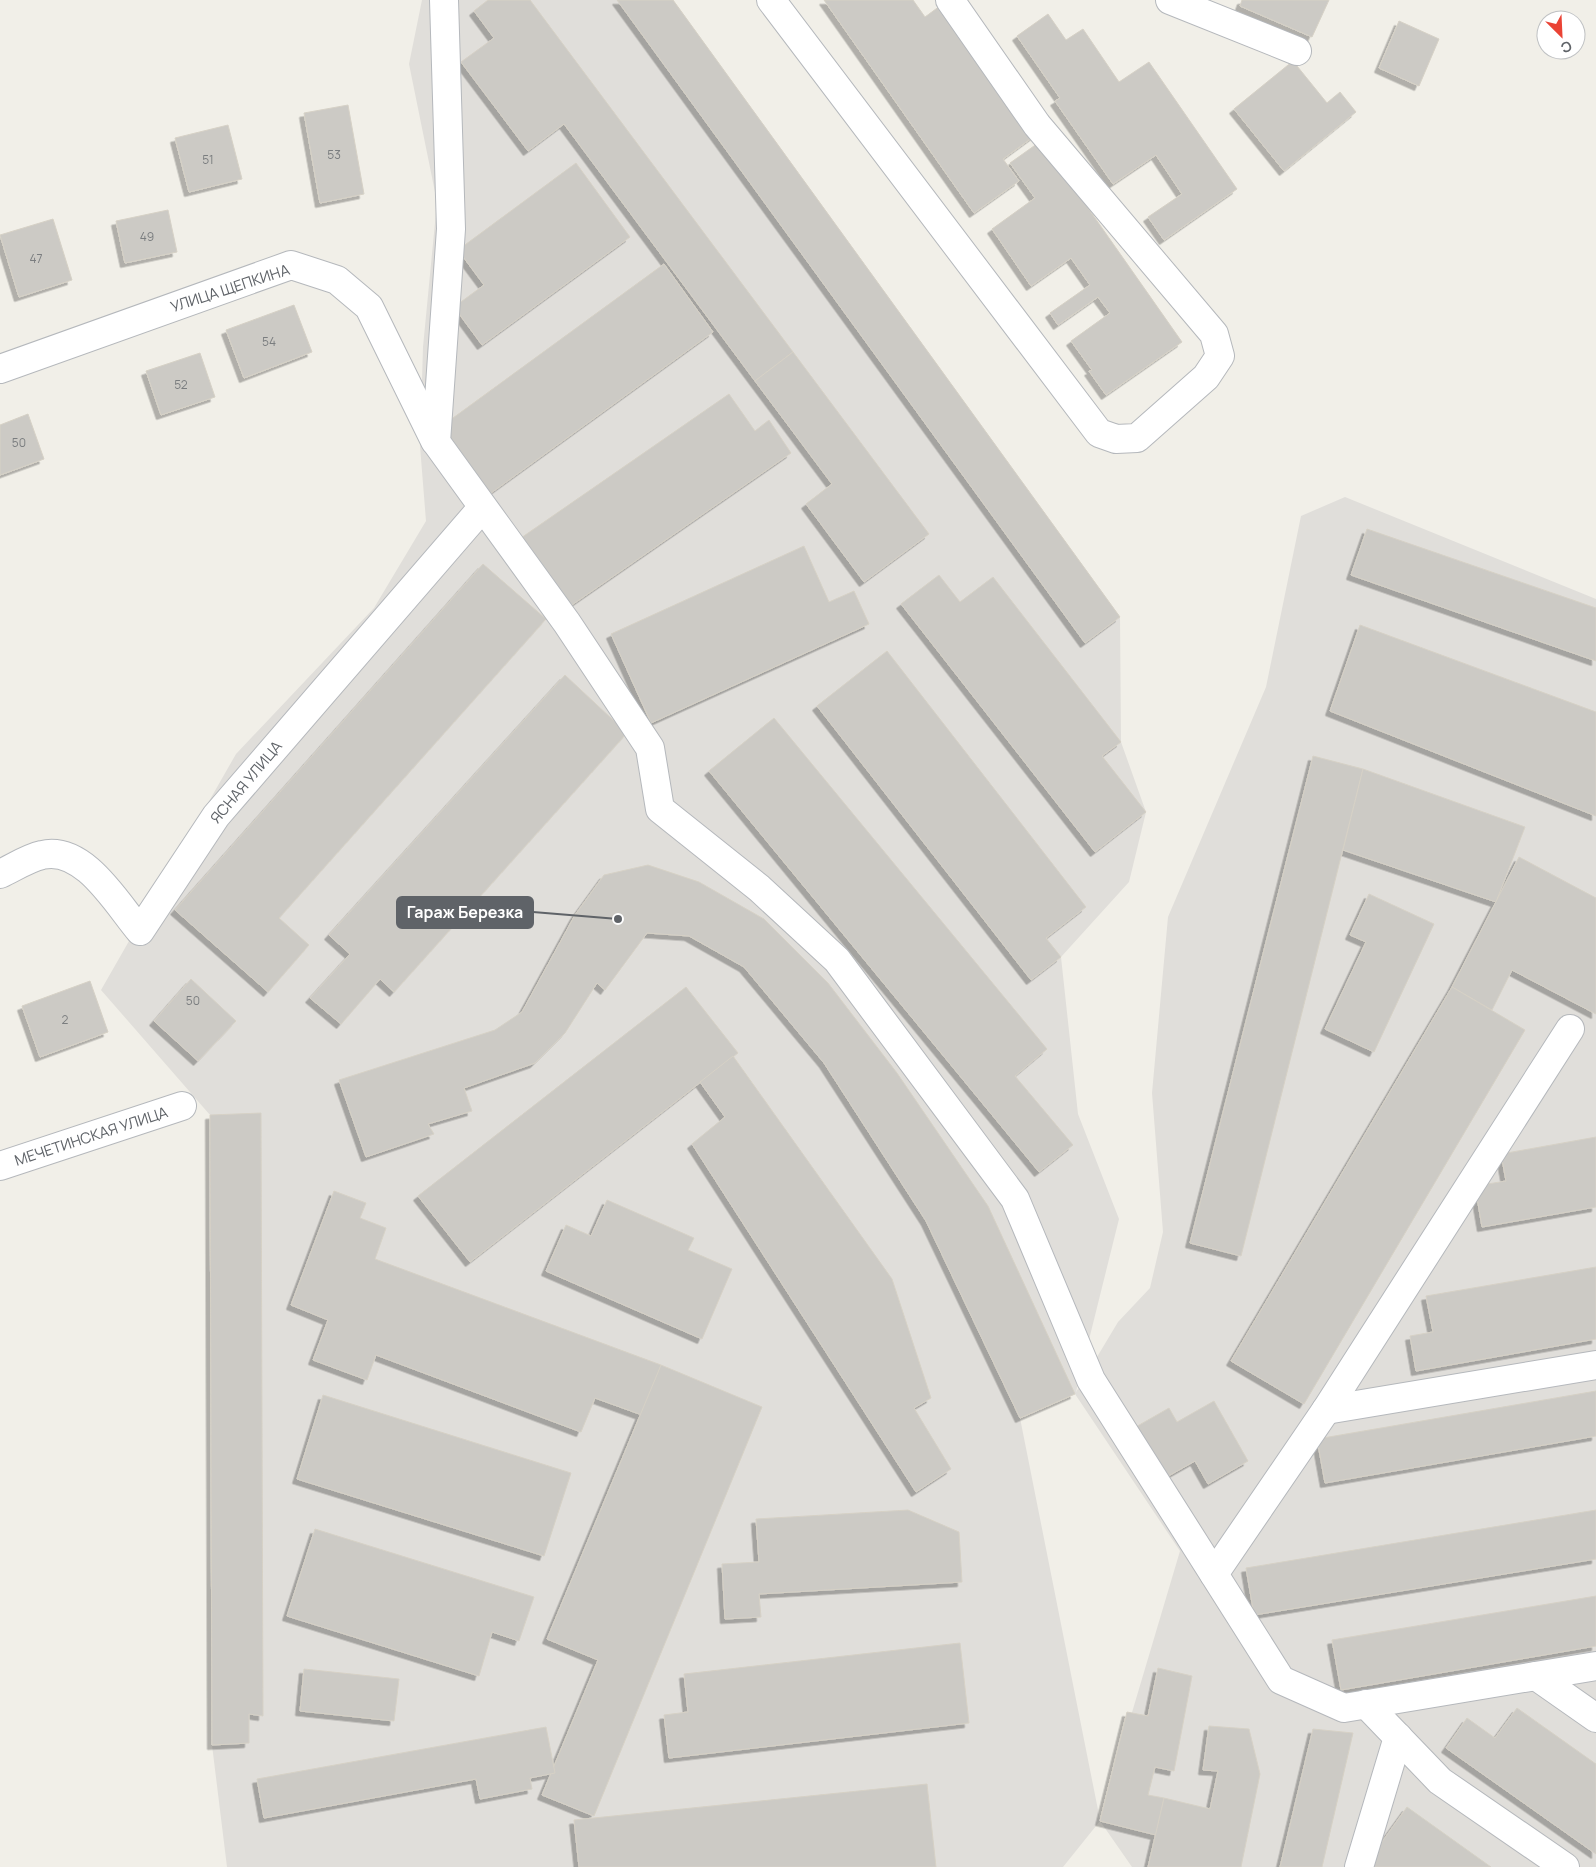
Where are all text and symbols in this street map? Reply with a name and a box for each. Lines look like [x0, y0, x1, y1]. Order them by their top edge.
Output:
north arrow [1536, 10, 1586, 60]
text: С [1558, 37, 1575, 58]
house number: 53 [327, 146, 341, 163]
house number: 51 [202, 151, 214, 168]
house number: 49 [140, 228, 154, 245]
house number: 47 [29, 250, 43, 267]
street label: УЛИЦА ЩЕПКИНА [168, 259, 293, 317]
house number: 54 [262, 333, 276, 350]
house number: 52 [174, 376, 188, 393]
house number: 50 [12, 434, 26, 451]
street label: ЯСНАЯ УЛИЦА [205, 736, 287, 828]
callout: Гараж Березка [397, 897, 533, 928]
text: Гараж Березка [407, 901, 523, 923]
house number: 50 [186, 992, 200, 1009]
house number: 2 [62, 1011, 69, 1028]
street label: МЕЧЕТИНСКАЯ УЛИЦА [12, 1101, 171, 1171]

